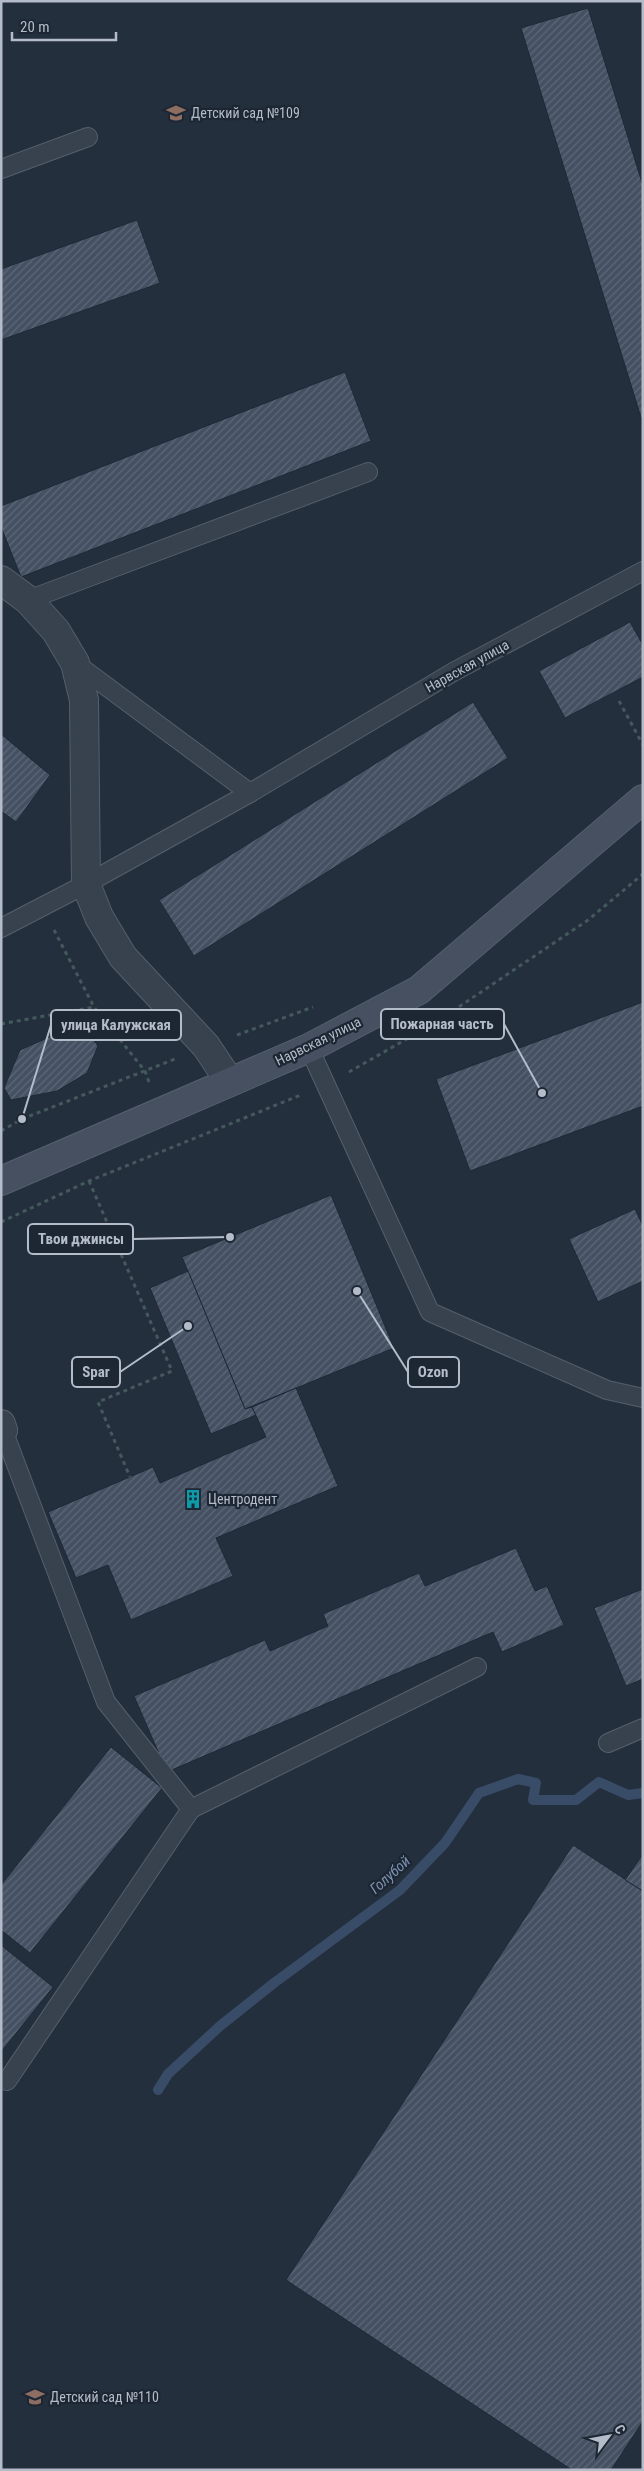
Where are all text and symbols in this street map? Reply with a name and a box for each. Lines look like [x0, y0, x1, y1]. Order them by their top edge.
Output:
scale bar [12, 10, 116, 42]
text: 20 m [20, 18, 50, 36]
school or university icon: Детский сад №109 [165, 102, 187, 124]
place label: Детский сад №109 [191, 105, 300, 121]
street label: Нарвская улица [422, 636, 512, 696]
callout: Пожарная часть [381, 1009, 504, 1039]
callout: улица Калужская [51, 1010, 181, 1040]
street label: Нарвская улица [273, 1013, 363, 1069]
text: Пожарная часть [390, 1015, 494, 1033]
text: улица Калужская [61, 1016, 171, 1034]
callout: Твои джинсы [28, 1224, 133, 1254]
text: Твои джинсы [38, 1230, 124, 1248]
callout: Spar [72, 1357, 120, 1387]
callout: Ozon [408, 1357, 459, 1387]
text: Spar [82, 1363, 110, 1381]
text: Ozon [418, 1363, 448, 1381]
building icon: Центродент [182, 1488, 204, 1510]
place label: Центродент [208, 1491, 277, 1507]
water label: Голубой [366, 1852, 414, 1898]
school or university icon: Детский сад №110 [24, 2386, 46, 2408]
place label: Детский сад №110 [50, 2389, 159, 2405]
north arrow [584, 2411, 634, 2461]
text: С [611, 2421, 629, 2437]

